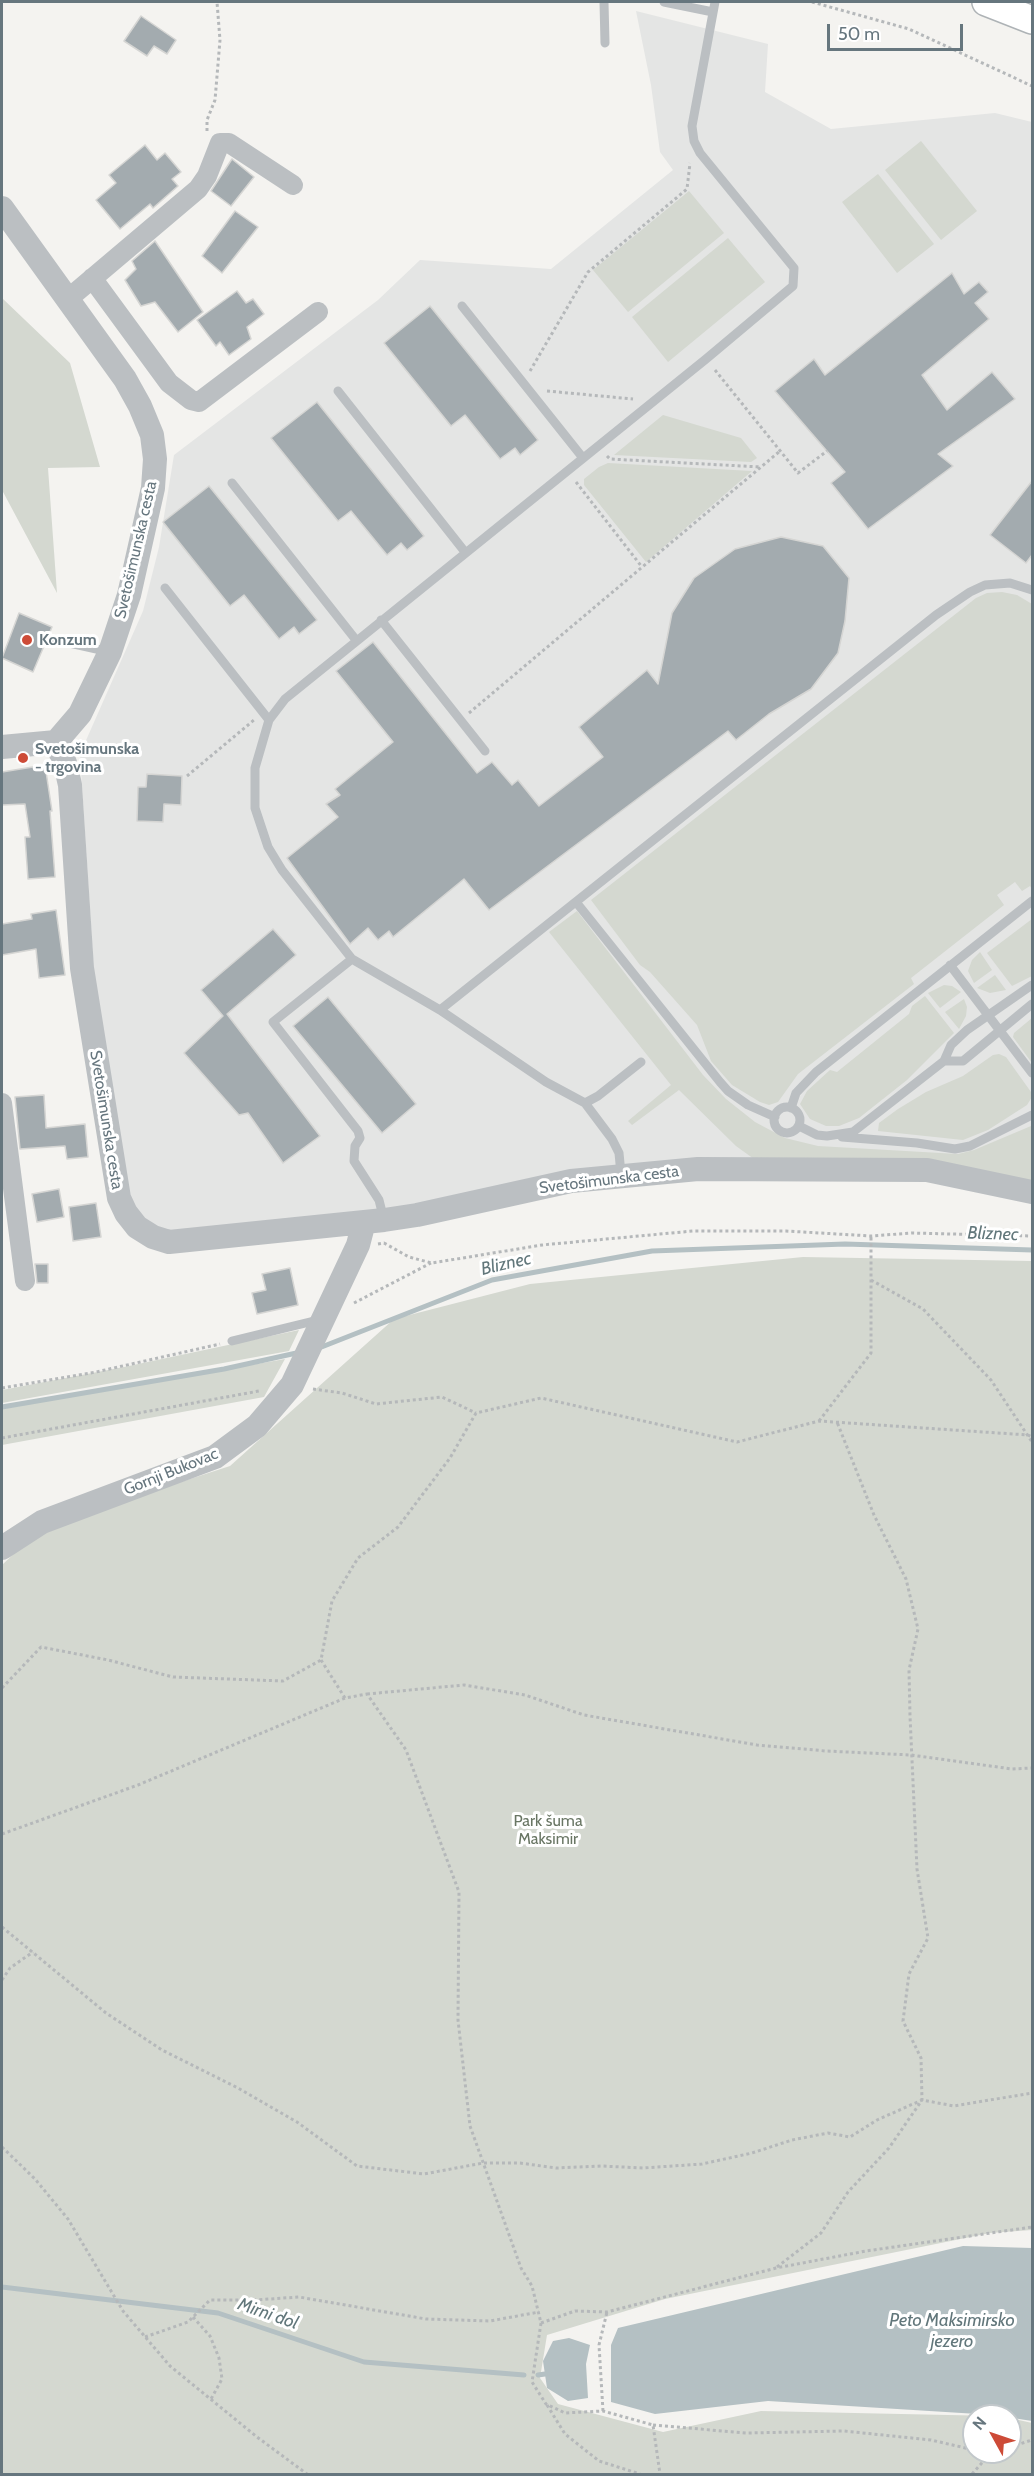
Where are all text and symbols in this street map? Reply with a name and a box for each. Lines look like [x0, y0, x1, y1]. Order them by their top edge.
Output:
scale bar [830, 12, 966, 50]
text: 50 m [838, 23, 880, 45]
street label: Svetošimunska cesta [111, 479, 161, 621]
place label: Konzum [39, 630, 97, 650]
marker: Konzum [20, 633, 34, 647]
place label: Svetošimunska - trgovina [35, 739, 139, 777]
marker: Svetošimunska - trgovina [16, 751, 30, 765]
street label: Svetošimunska cesta [86, 1049, 126, 1191]
street label: Svetošimunska cesta [538, 1162, 680, 1198]
water label: Bliznec [967, 1222, 1019, 1246]
water label: Bliznec [479, 1248, 533, 1280]
street label: Gornji Bukovac [121, 1444, 221, 1500]
park label: Park šuma Maksimir [513, 1811, 583, 1849]
water label: Mirni dol [235, 2294, 301, 2334]
water label: Peto Maksimirsko jezero [889, 2310, 1015, 2352]
north arrow [962, 2404, 1022, 2464]
text: N [968, 2413, 990, 2434]

